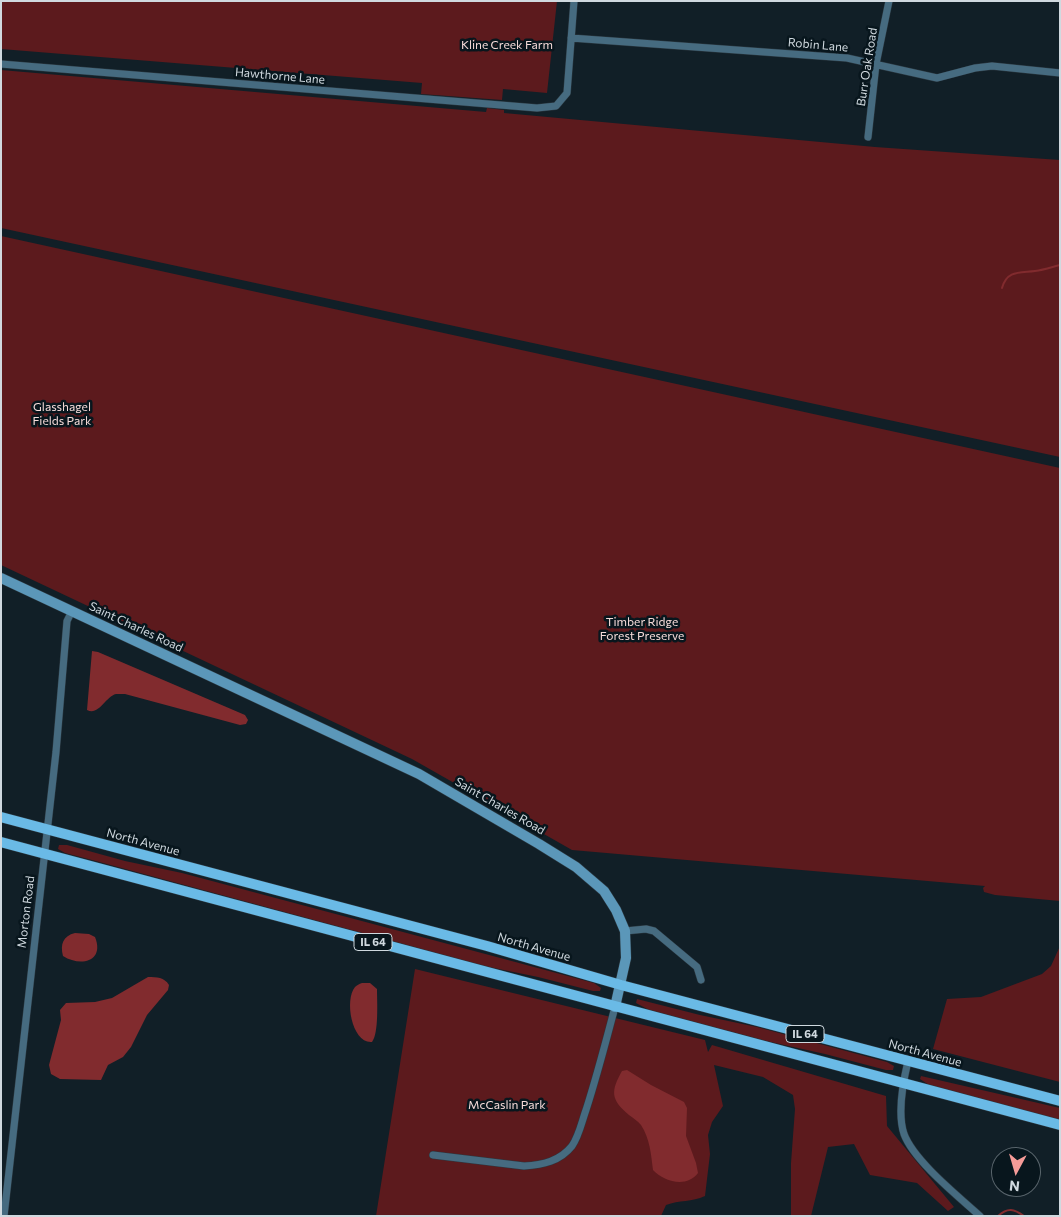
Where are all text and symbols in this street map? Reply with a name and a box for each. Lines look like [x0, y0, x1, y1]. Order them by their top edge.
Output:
street label: Burr Oak Road [854, 27, 880, 107]
street label: Robin Lane [787, 35, 849, 55]
park label: Kline Creek Farm [461, 38, 553, 52]
street label: Hawthorne Lane [234, 65, 326, 87]
park label: Glasshagel Fields Park [32, 400, 92, 428]
street label: Saint Charles Road [87, 599, 185, 655]
park label: Timber Ridge Forest Preserve [600, 615, 684, 643]
street label: Saint Charles Road [452, 774, 548, 838]
street label: North Avenue [105, 825, 181, 859]
street label: Morton Road [14, 875, 38, 949]
street label: North Avenue [496, 930, 572, 964]
road number: IL 64 [354, 934, 392, 950]
road number: IL 64 [786, 1026, 824, 1042]
street label: North Avenue [887, 1036, 963, 1070]
park label: McCaslin Park [468, 1098, 546, 1112]
north arrow [991, 1147, 1041, 1197]
text: N [1008, 1177, 1021, 1195]

